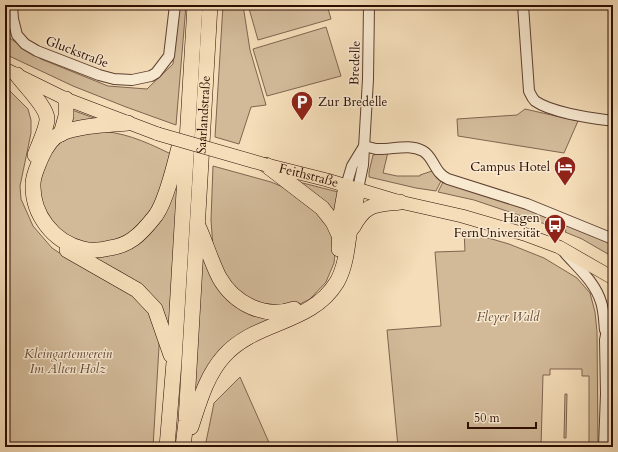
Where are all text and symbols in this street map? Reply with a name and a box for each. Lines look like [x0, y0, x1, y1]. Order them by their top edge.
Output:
street label: Gluckstraße [43, 32, 111, 72]
street label: Bredelle [345, 40, 365, 86]
street label: Saarlandstraße [192, 75, 215, 154]
parking icon: Zur Bredelle [289, 89, 315, 122]
place label: Zur Bredelle [318, 93, 388, 111]
hotel icon: Campus Hotel [552, 154, 578, 187]
place label: Campus Hotel [470, 158, 551, 176]
street label: Feithstraße [277, 159, 341, 192]
place label: Hagen FernUniversität [454, 209, 541, 242]
bus stop icon: Hagen FernUniversität [542, 212, 568, 245]
park label: Fleyer Wald [477, 308, 540, 326]
park label: Kleingartenverein Im Alten Holz [24, 345, 113, 378]
scale bar [468, 404, 536, 430]
text: 50 m [474, 410, 501, 426]

